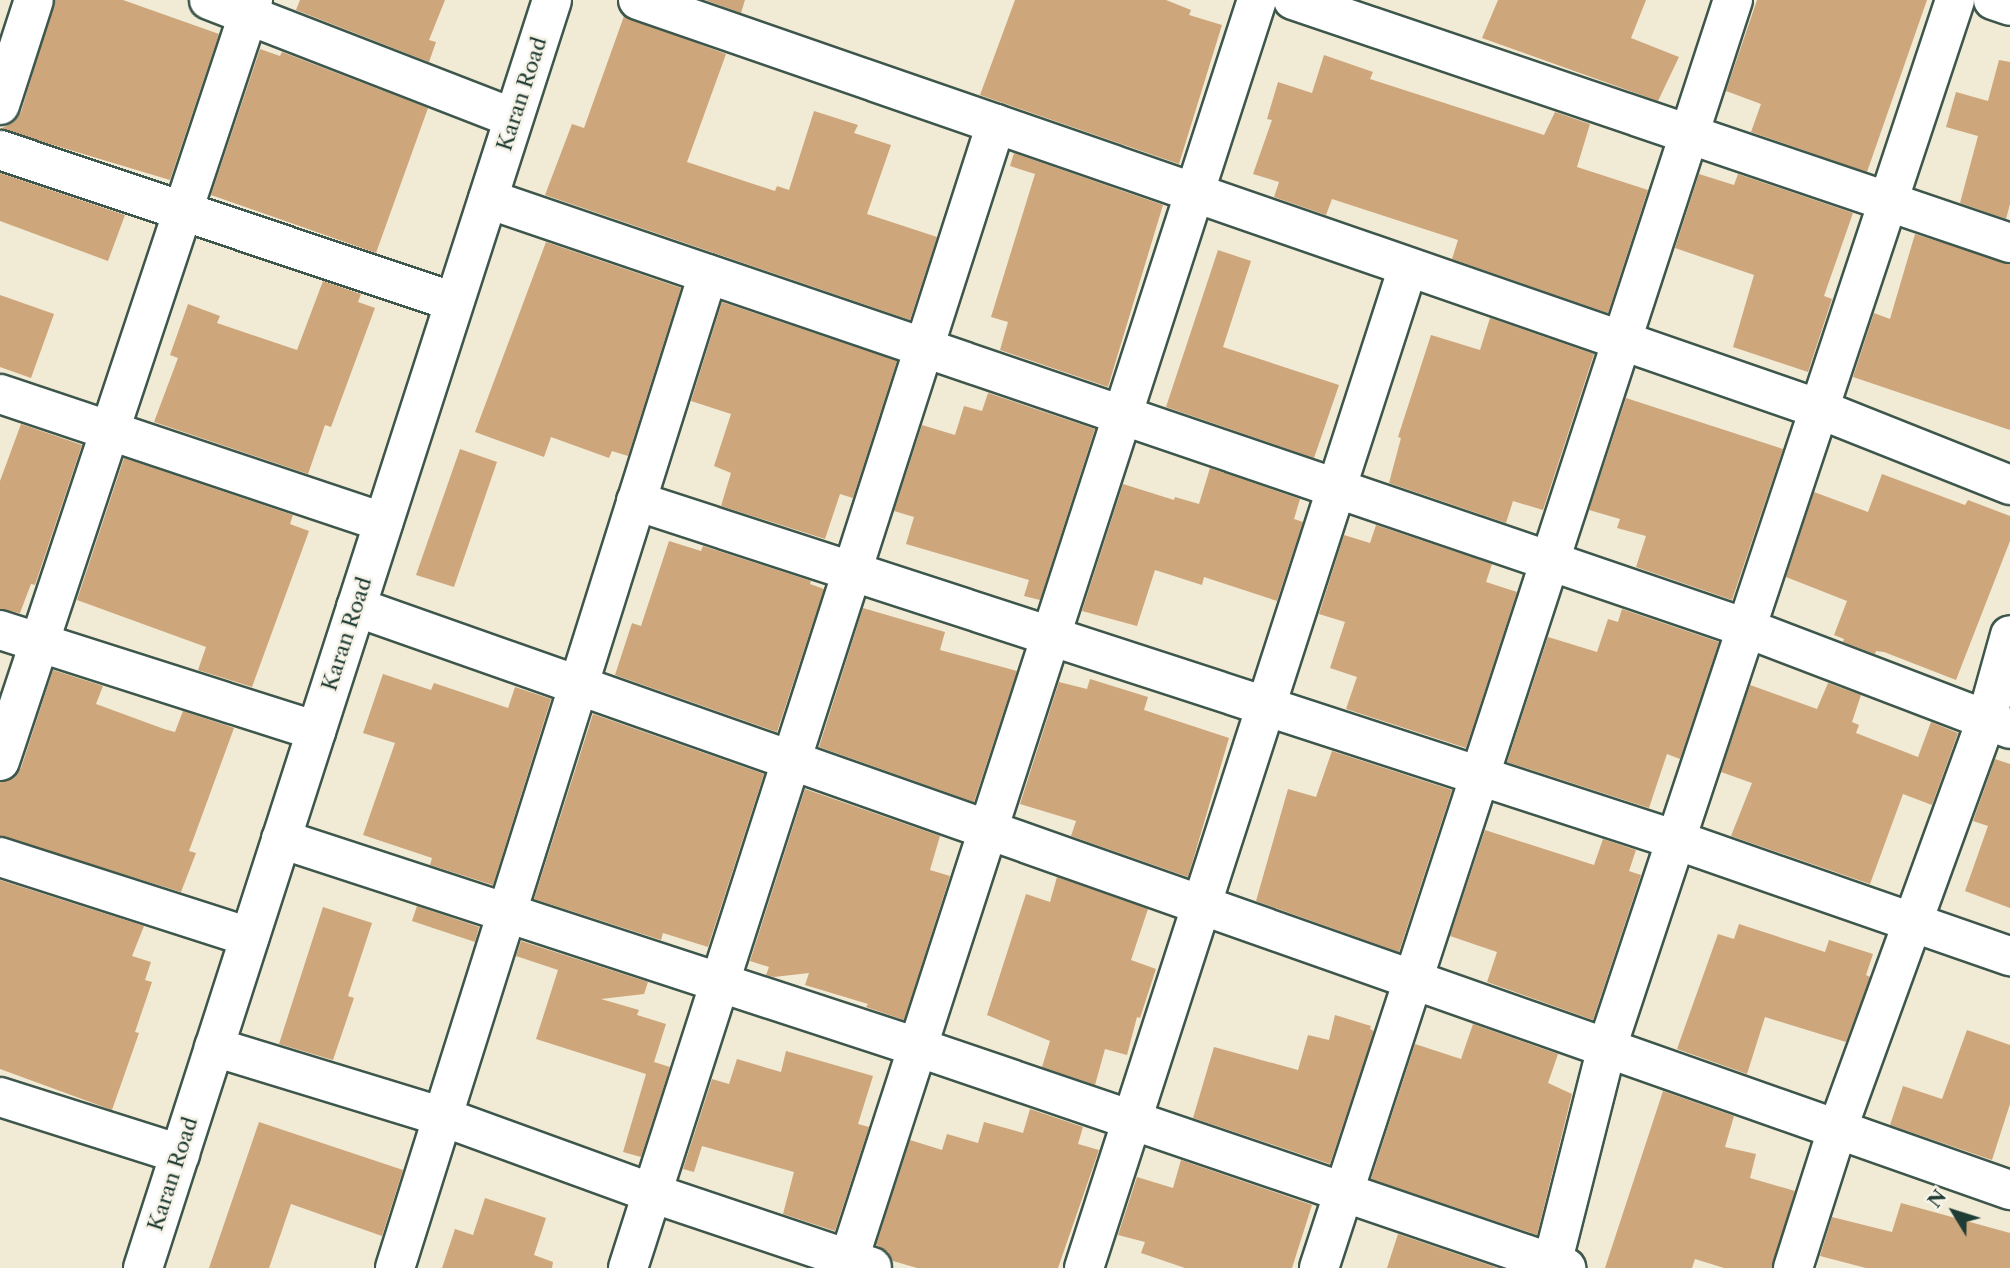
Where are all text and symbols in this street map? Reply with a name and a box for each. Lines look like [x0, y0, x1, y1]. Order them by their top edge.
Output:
street label: Karan Road [492, 34, 552, 154]
street label: Karan Road [317, 574, 377, 694]
street label: Karan Road [143, 1114, 203, 1234]
north arrow [1919, 1177, 1989, 1247]
text: N [1923, 1185, 1951, 1212]

